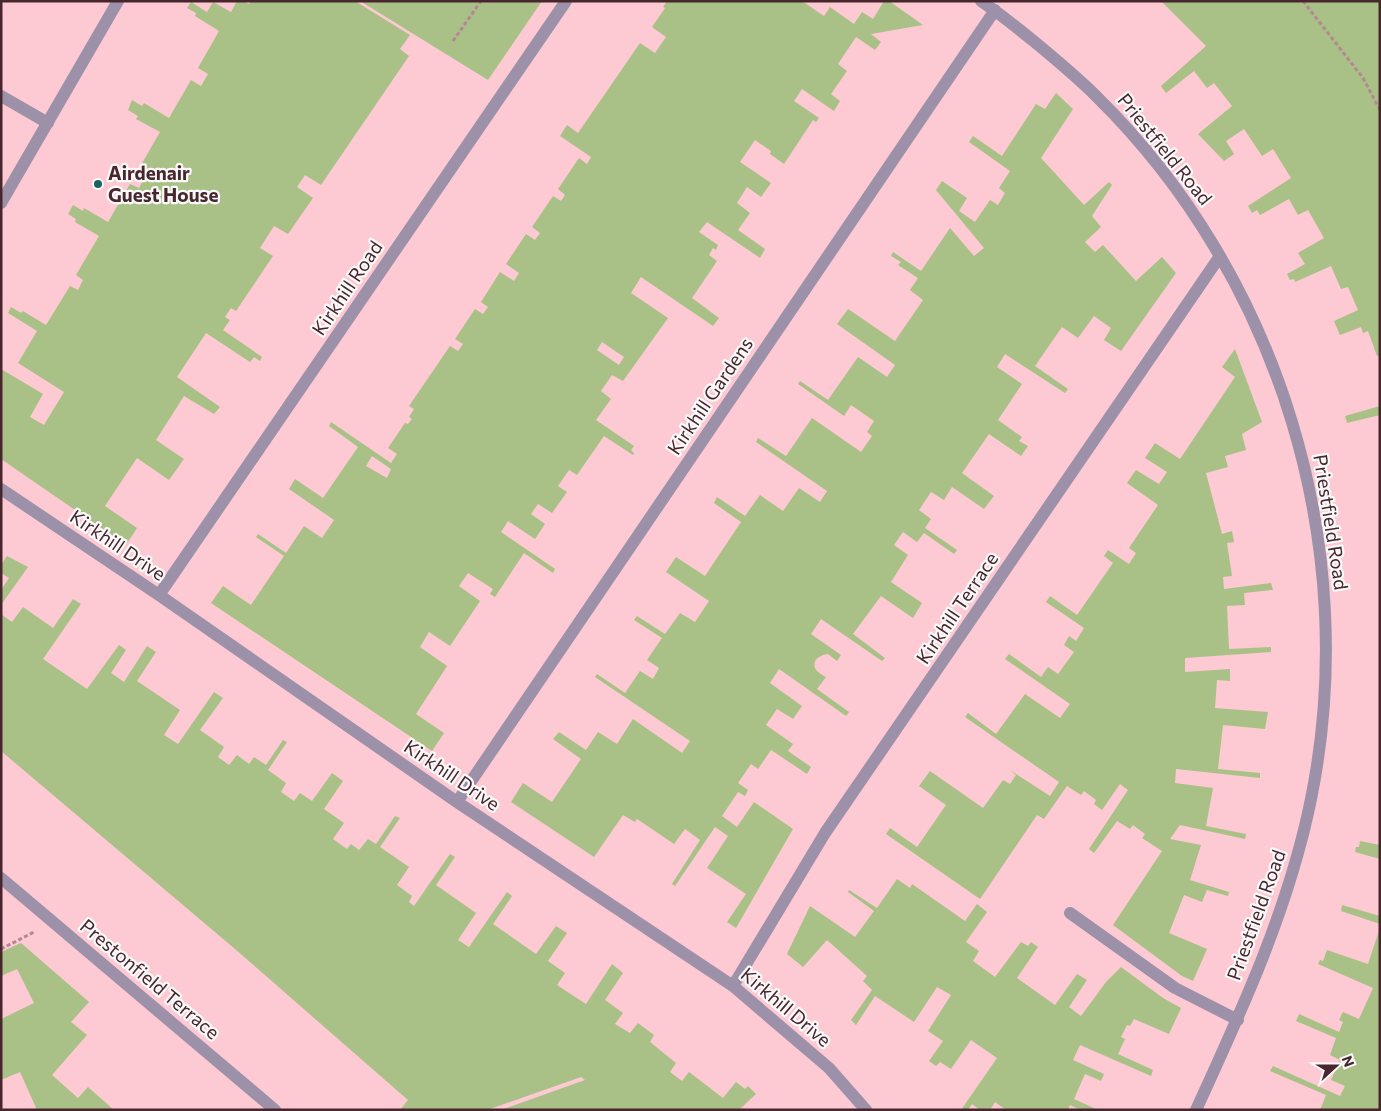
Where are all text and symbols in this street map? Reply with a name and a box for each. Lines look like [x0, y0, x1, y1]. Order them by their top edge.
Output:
street label: Priestfield Road [1113, 88, 1217, 209]
place label: Airdenair Guest House [108, 161, 218, 206]
marker: Airdenair Guest House [92, 178, 104, 190]
street label: Kirkhill Road [307, 236, 387, 339]
street label: Kirkhill Gardens [662, 333, 757, 459]
street label: Priestfield Road [1309, 452, 1354, 591]
street label: Kirkhill Drive [66, 504, 171, 585]
street label: Kirkhill Terrace [911, 548, 1002, 668]
street label: Kirkhill Drive [400, 734, 505, 815]
street label: Priestfield Road [1221, 847, 1290, 983]
street label: Prestonfield Terrace [76, 914, 225, 1044]
street label: Kirkhill Drive [737, 962, 836, 1051]
north arrow [1311, 1041, 1361, 1091]
text: N [1339, 1053, 1358, 1069]

